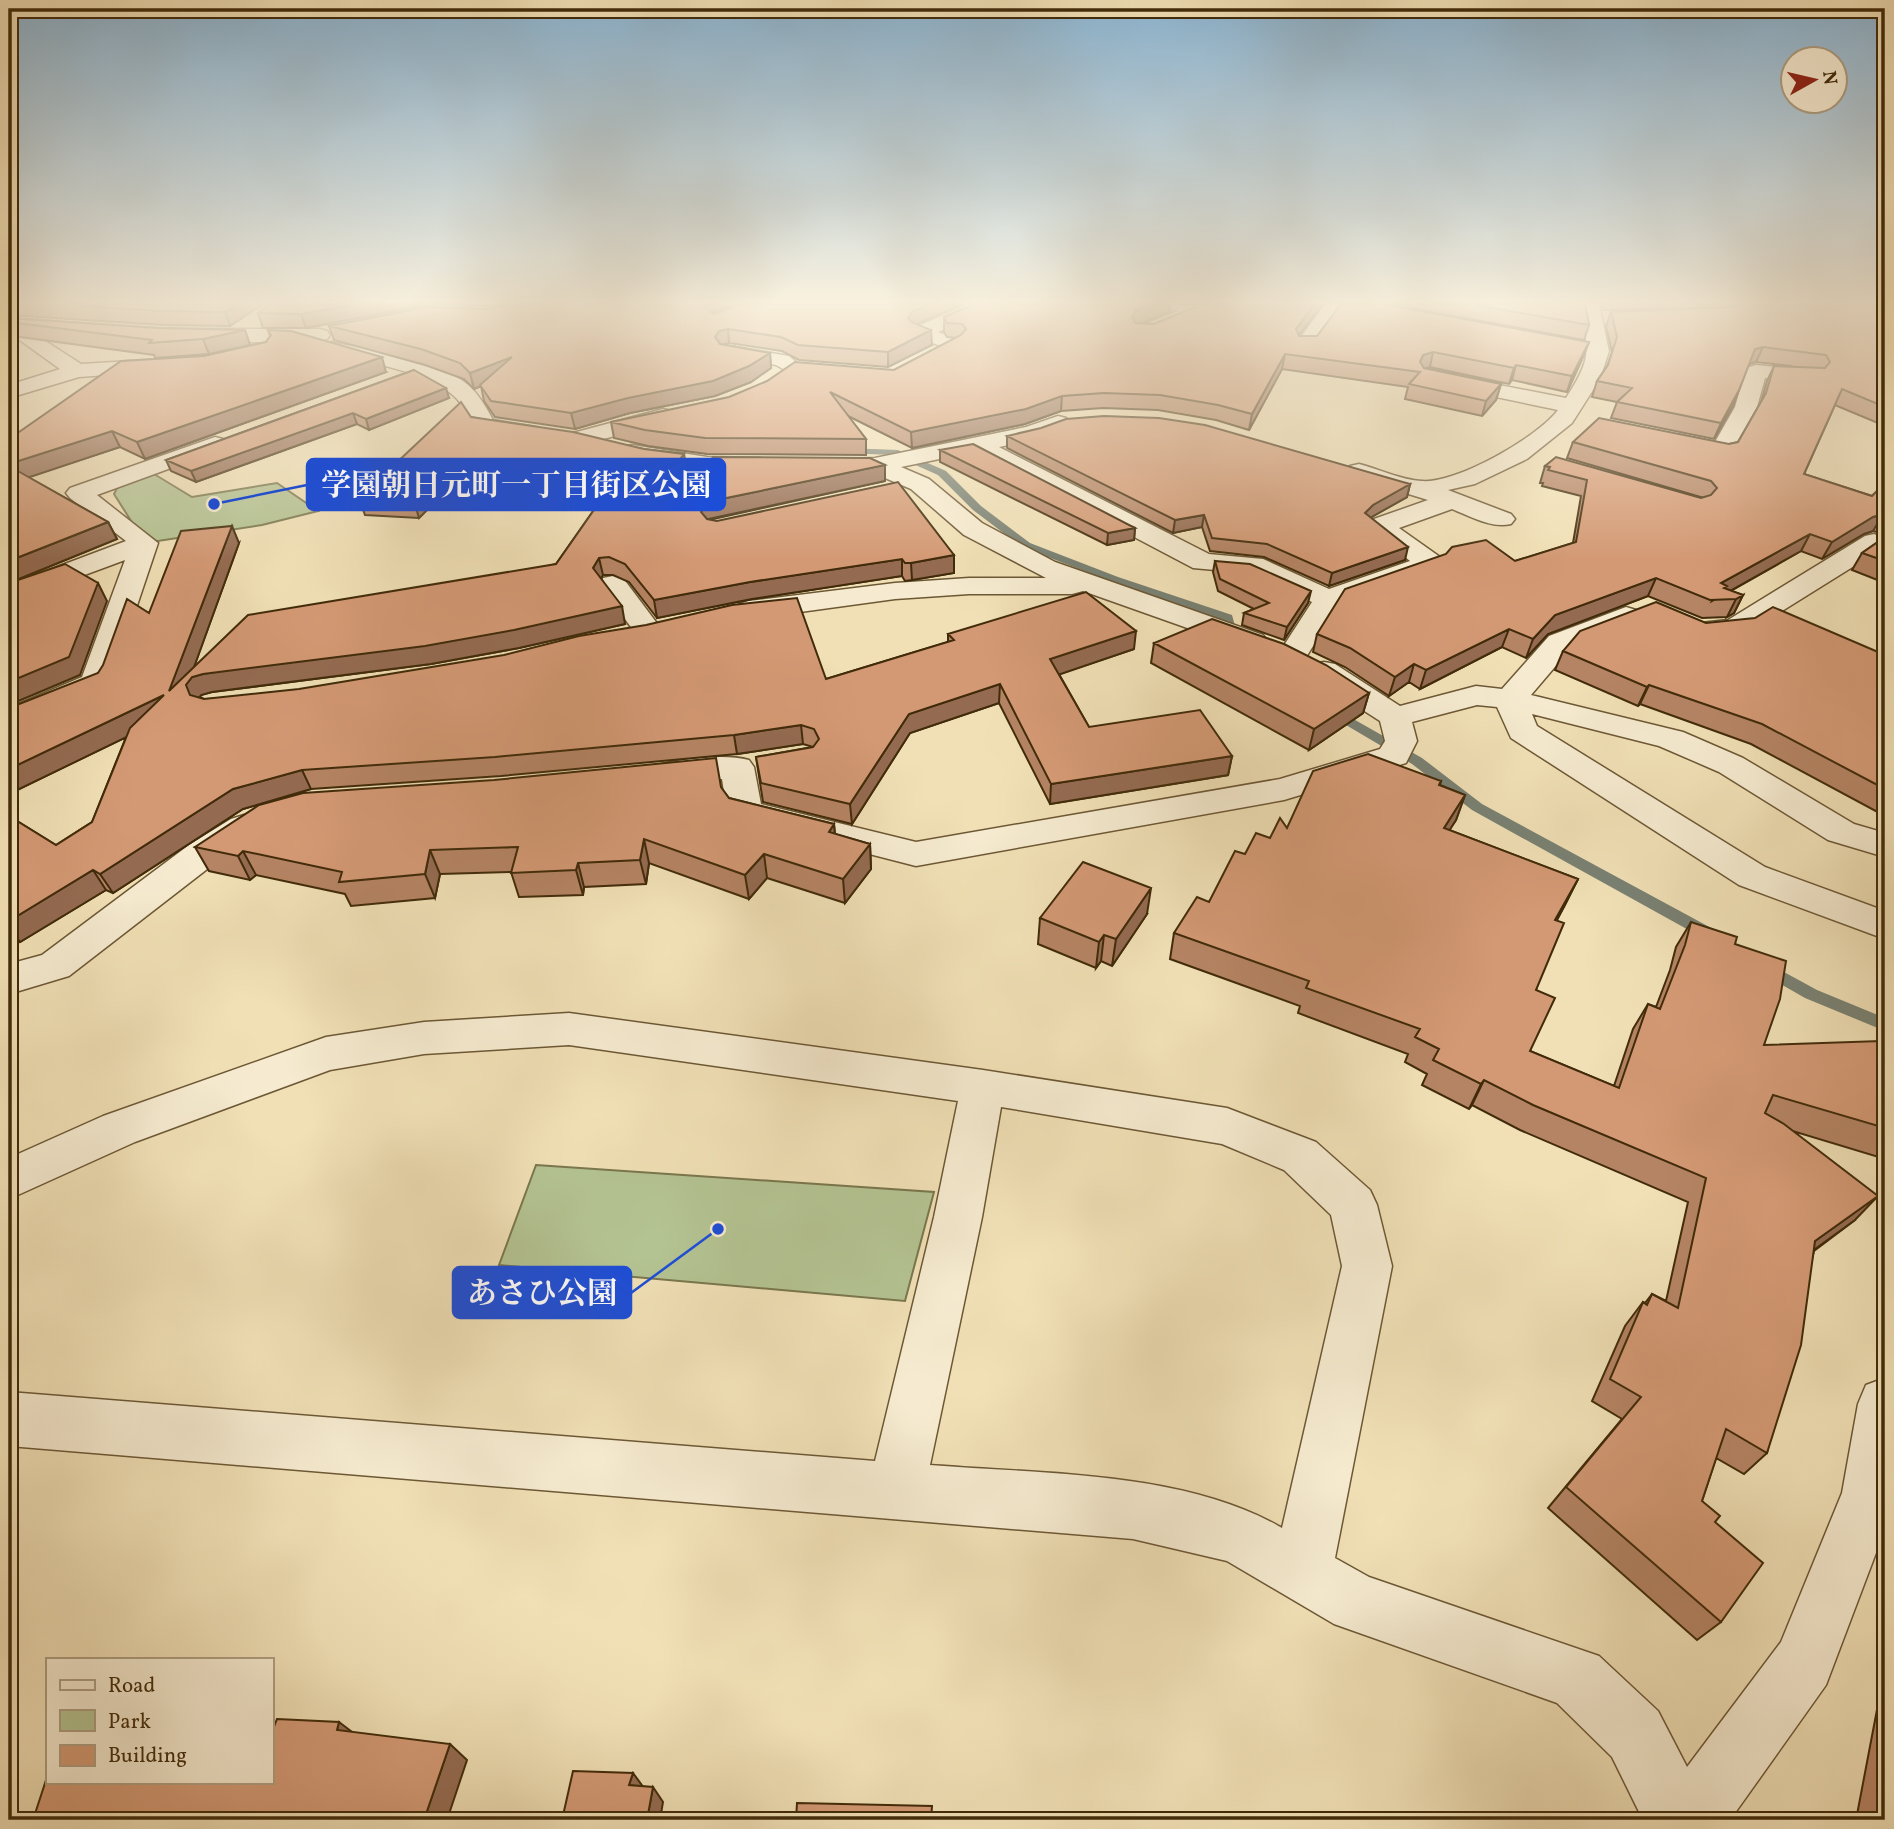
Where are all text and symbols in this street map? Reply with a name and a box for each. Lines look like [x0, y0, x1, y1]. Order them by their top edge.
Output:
north arrow [1778, 46, 1848, 116]
text: N [1815, 69, 1843, 87]
callout: 学園朝日元町一丁目街区公園 [307, 459, 725, 510]
text: 学園朝日元町一丁目街区公園 [321, 466, 711, 508]
callout: あさひ公園 [453, 1267, 631, 1318]
text: あさひ公園 [467, 1274, 617, 1316]
legend [46, 1658, 273, 1784]
text: Road [108, 1672, 155, 1701]
text: Park [108, 1708, 151, 1737]
text: Building [108, 1742, 187, 1771]

